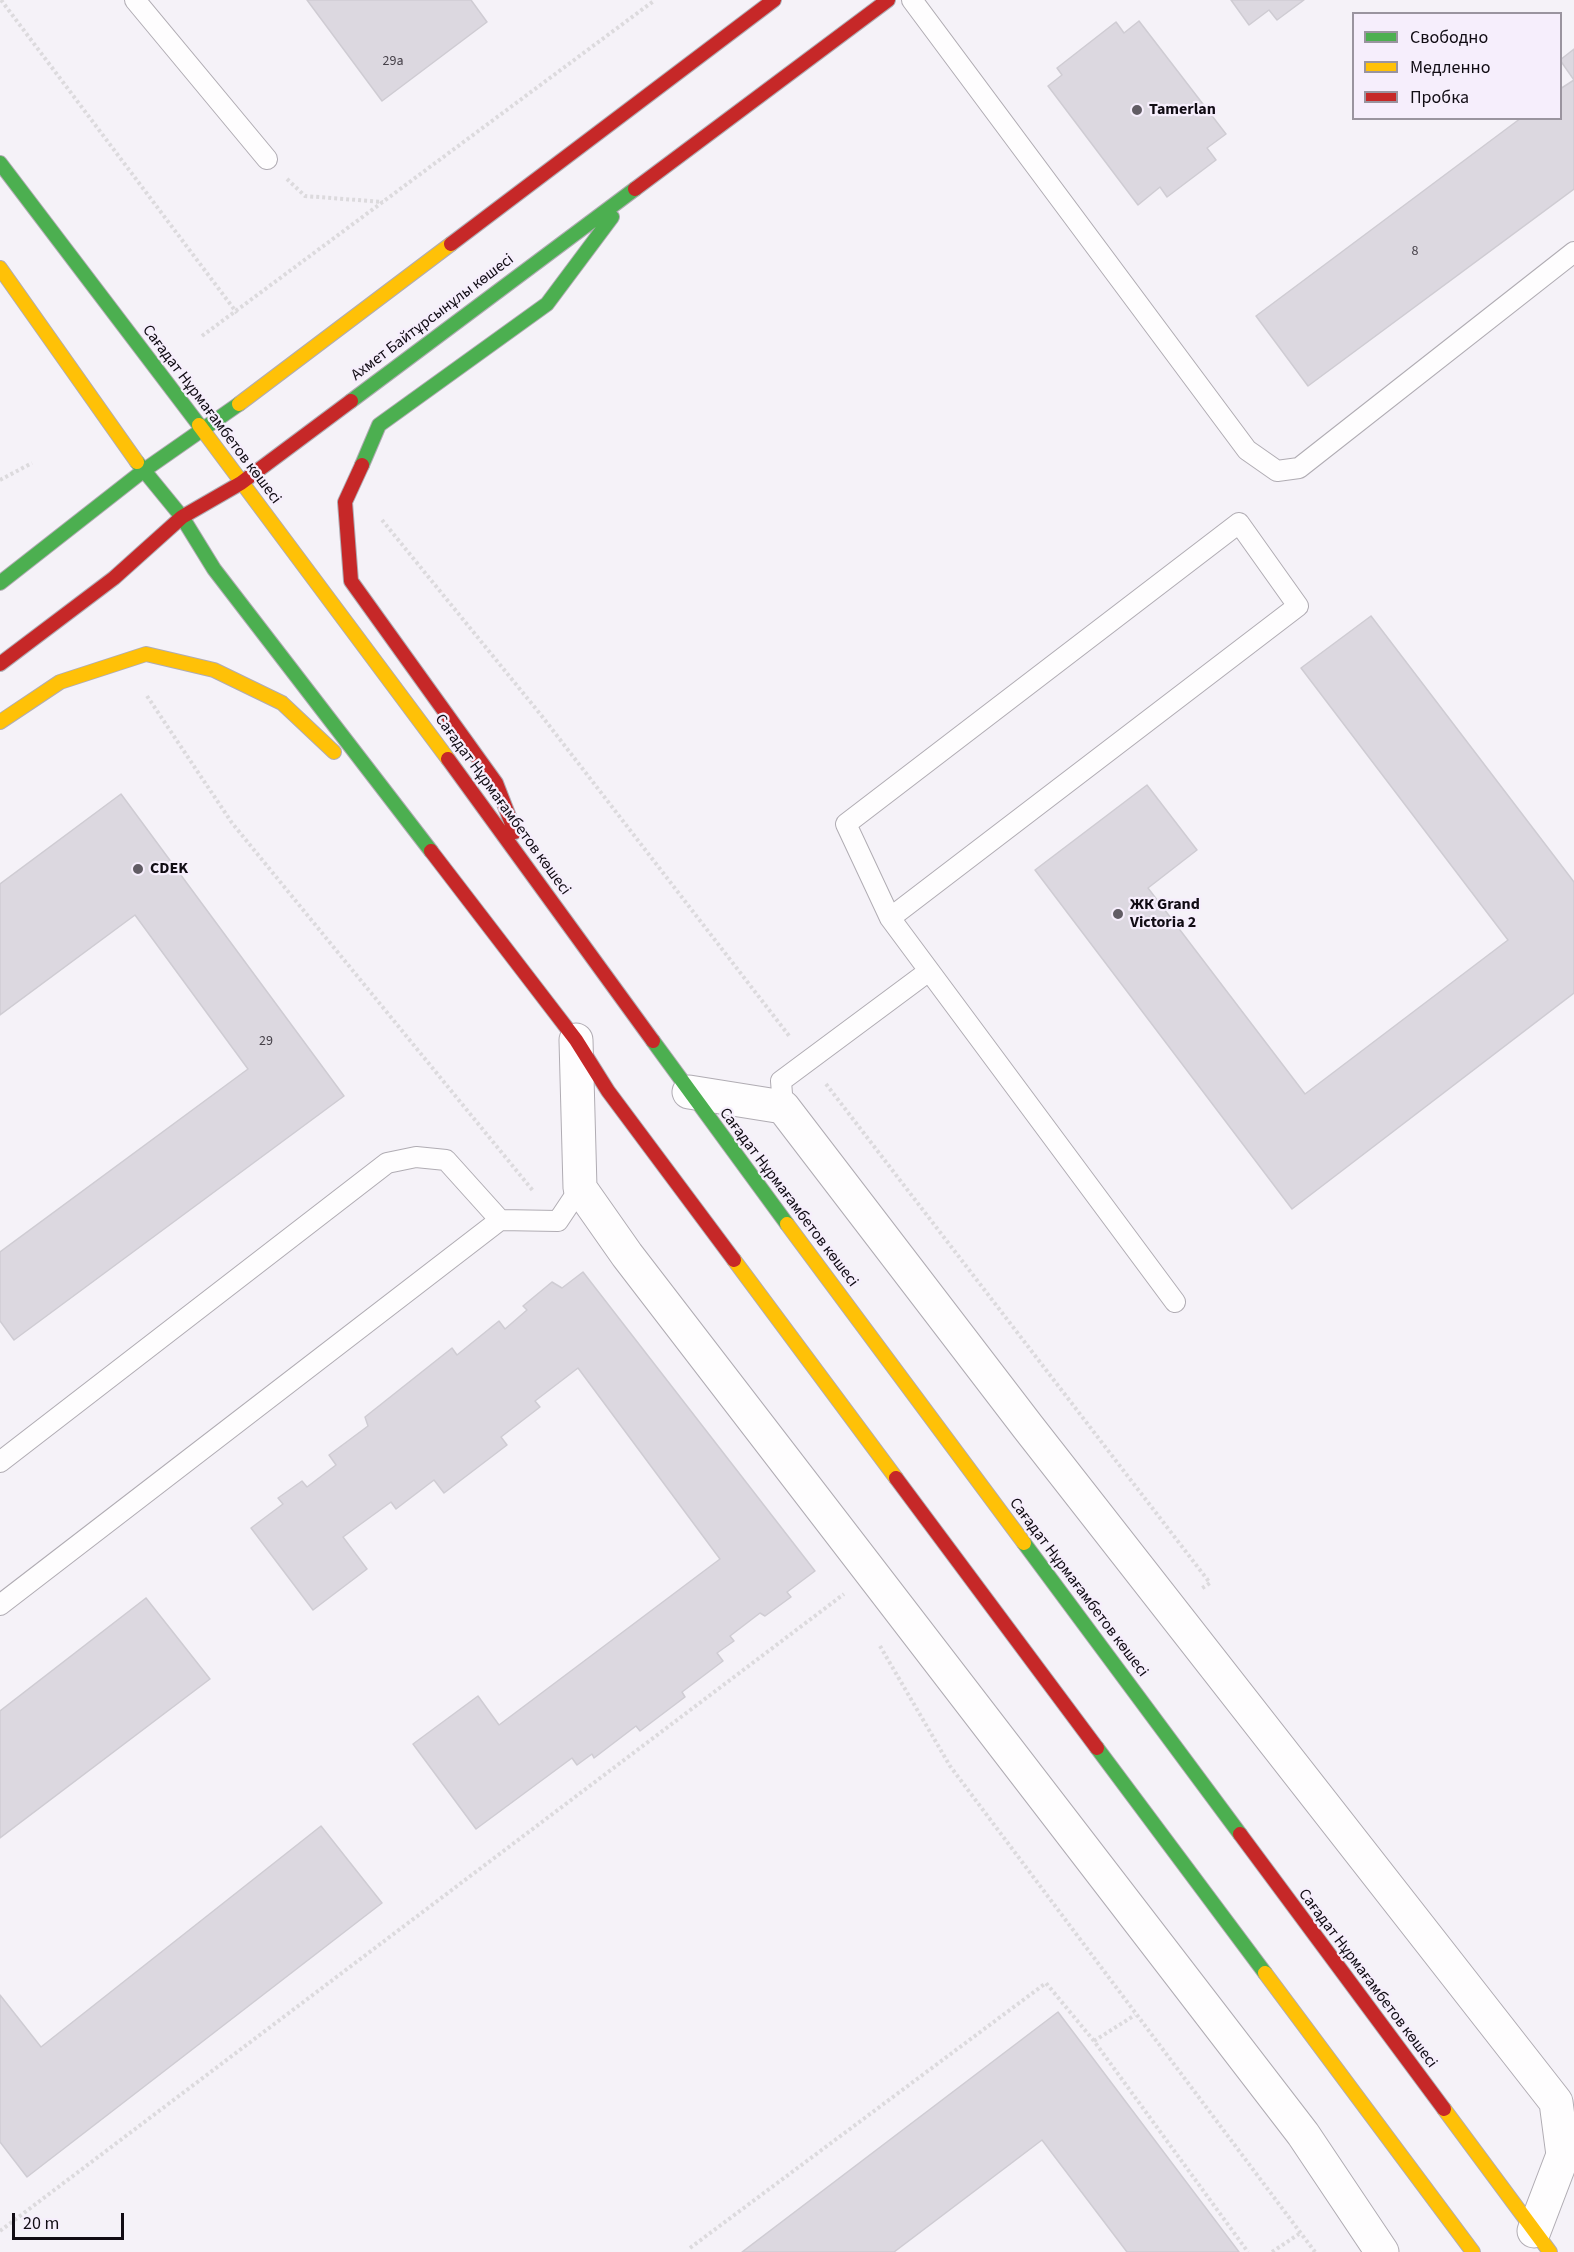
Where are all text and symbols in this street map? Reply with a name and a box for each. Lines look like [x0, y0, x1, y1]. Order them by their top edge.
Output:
legend [1352, 12, 1562, 120]
text: Свободно [1410, 25, 1488, 50]
house number: 29а [383, 54, 403, 70]
text: Медленно [1410, 55, 1490, 80]
text: Пробка [1410, 85, 1469, 110]
place label: Tamerlan [1149, 100, 1216, 120]
marker: Tamerlan [1130, 103, 1144, 117]
house number: 8 [1412, 244, 1418, 260]
street label: Ахмет Байтұрсынұлы көшесі [348, 251, 518, 385]
street label: Сағадат Нұрмағамбетов көшесі [137, 322, 285, 508]
street label: Сағадат Нұрмағамбетов көшесі [430, 711, 574, 899]
place label: CDEK [150, 859, 188, 879]
marker: CDEK [131, 862, 145, 876]
place label: ЖК Grand Victoria 2 [1130, 895, 1200, 933]
marker: ЖК Grand Victoria 2 [1111, 907, 1125, 921]
house number: 29 [259, 1034, 273, 1050]
street label: Сағадат Нұрмағамбетов көшесі [714, 1105, 862, 1291]
street label: Сағадат Нұрмағамбетов көшесі [1004, 1495, 1152, 1681]
street label: Сағадат Нұрмағамбетов көшесі [1293, 1886, 1441, 2072]
scale bar [15, 2201, 128, 2239]
text: 20 m [23, 2211, 59, 2236]

